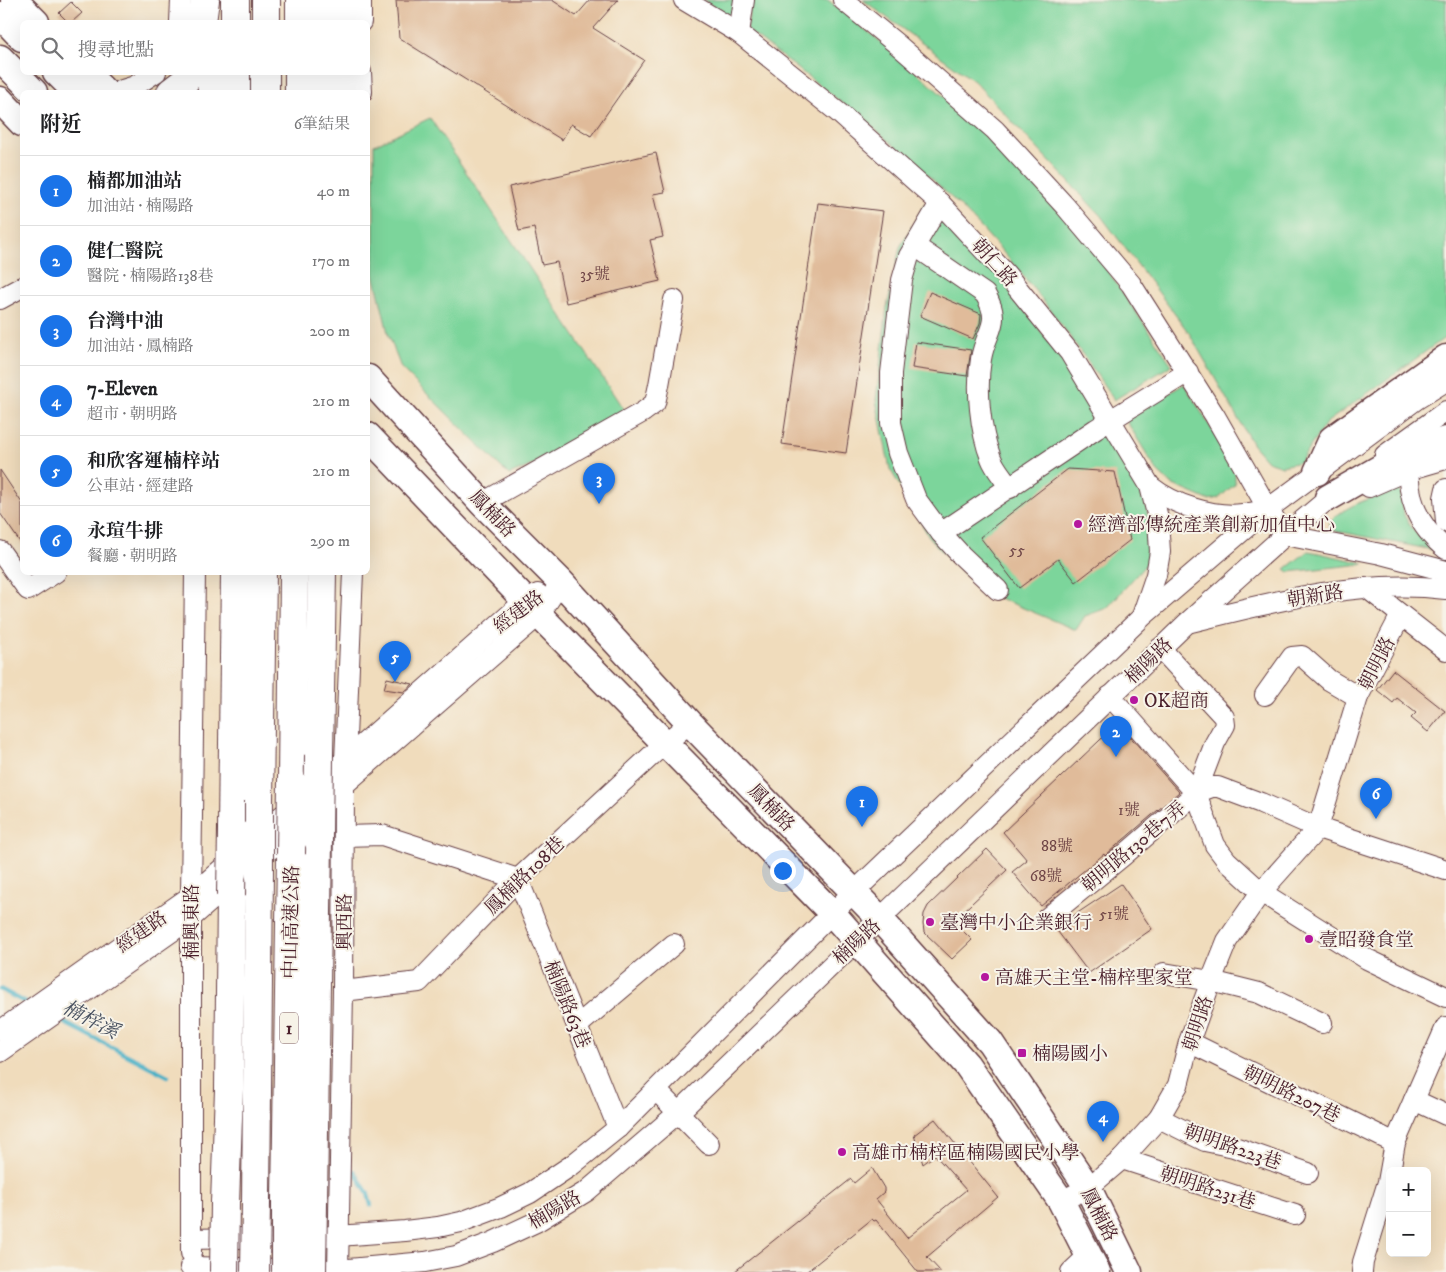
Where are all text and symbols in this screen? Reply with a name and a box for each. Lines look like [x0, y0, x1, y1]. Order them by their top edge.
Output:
search box [20, 20, 370, 75]
icon: search [38, 34, 66, 62]
text: 搜尋地點 [78, 39, 154, 62]
text: 附近 [40, 112, 82, 138]
text: 6筆結果 [294, 114, 350, 134]
text: 楠都加油站 [87, 170, 182, 193]
text: 1 [53, 181, 59, 201]
text: 40 m [317, 181, 350, 201]
text: 加油站 · 楠陽路 [87, 196, 194, 216]
street label: 朝仁路 [966, 234, 1022, 292]
text: 健仁醫院 [87, 240, 163, 263]
text: 2 [52, 251, 60, 271]
text: 170 m [312, 251, 350, 271]
house number: 35號 [580, 264, 610, 284]
text: 醫院 · 楠陽路138巷 [87, 266, 214, 286]
text: 台灣中油 [87, 310, 163, 333]
text: 3 [53, 321, 59, 341]
text: 200 m [309, 321, 350, 341]
text: 加油站 · 鳳楠路 [87, 336, 194, 356]
text: 7-Eleven [87, 378, 158, 401]
text: 4 [51, 391, 61, 411]
text: 210 m [312, 391, 350, 411]
text: 超市 · 朝明路 [87, 404, 178, 424]
text: 和欣客運楠梓站 [87, 450, 220, 473]
text: 5 [52, 461, 60, 481]
text: 210 m [312, 461, 350, 481]
pin: 3 [583, 463, 615, 504]
text: 公車站 · 經建路 [87, 476, 194, 496]
street label: 鳳楠路 [464, 486, 520, 543]
place label: 經濟部傳統產業創新加值中心 [1088, 514, 1335, 537]
marker: 經濟部傳統產業創新加值中心 [1072, 518, 1084, 530]
text: 永瑄牛排 [87, 520, 163, 543]
text: 6 [52, 531, 60, 551]
text: 290 m [310, 531, 350, 551]
house number: 55 [1009, 540, 1025, 560]
text: 餐廳 · 朝明路 [87, 546, 178, 566]
street label: 朝新路 [1285, 581, 1345, 612]
street label: 經建路 [489, 586, 549, 639]
street label: 楠陽路 [1121, 633, 1178, 689]
street label: 朝明路 [1354, 633, 1401, 694]
pin: 5 [379, 641, 411, 682]
place label: OK超商 [1144, 690, 1209, 713]
marker: OK超商 [1128, 694, 1140, 706]
pin: 2 [1100, 716, 1132, 757]
pin: 6 [1360, 778, 1392, 819]
street label: 鳳楠路 [743, 780, 799, 837]
pin: 1 [846, 786, 878, 827]
street label: 朝明路130巷7弄 [1077, 797, 1191, 898]
house number: 1號 [1118, 800, 1140, 820]
street label: 鳳楠路108巷 [480, 832, 570, 920]
house number: 88號 [1041, 836, 1073, 856]
your location [770, 858, 796, 884]
street label: 中山高速公路 [279, 865, 304, 979]
house number: 68號 [1030, 866, 1062, 886]
street label: 楠興東路 [181, 884, 204, 960]
street label: 興西路 [334, 893, 357, 951]
house number: 51號 [1099, 904, 1129, 924]
street label: 經建路 [112, 906, 172, 958]
place label: 臺灣中小企業銀行 [940, 912, 1092, 935]
street label: 楠陽路 [828, 914, 886, 970]
marker: 臺灣中小企業銀行 [924, 916, 936, 928]
place label: 壹昭發食堂 [1319, 929, 1414, 952]
marker: 壹昭發食堂 [1303, 933, 1315, 945]
street label: 楠陽路63巷 [539, 957, 595, 1052]
place label: 高雄天主堂-楠梓聖家堂 [995, 967, 1193, 990]
marker: 高雄天主堂-楠梓聖家堂 [979, 971, 991, 983]
street label: 朝明路 [1179, 993, 1218, 1054]
water label: 楠梓溪 [58, 996, 125, 1046]
road number: 1 [280, 1012, 298, 1044]
place label: 楠陽國小 [1032, 1043, 1108, 1066]
marker: 楠陽國小 [1016, 1047, 1028, 1059]
street label: 朝明路207巷 [1239, 1061, 1344, 1128]
pin: 4 [1087, 1101, 1119, 1142]
street label: 朝明路223巷 [1181, 1120, 1284, 1175]
place label: 高雄市楠梓區楠陽國民小學 [852, 1142, 1080, 1165]
marker: 高雄市楠梓區楠陽國民小學 [836, 1146, 848, 1158]
street label: 朝明路231巷 [1157, 1162, 1258, 1215]
map controls [1386, 1167, 1431, 1257]
button: + [1386, 1167, 1431, 1212]
street label: 鳳楠路 [1075, 1184, 1122, 1245]
street label: 楠陽路 [524, 1186, 585, 1235]
button: − [1386, 1212, 1431, 1257]

